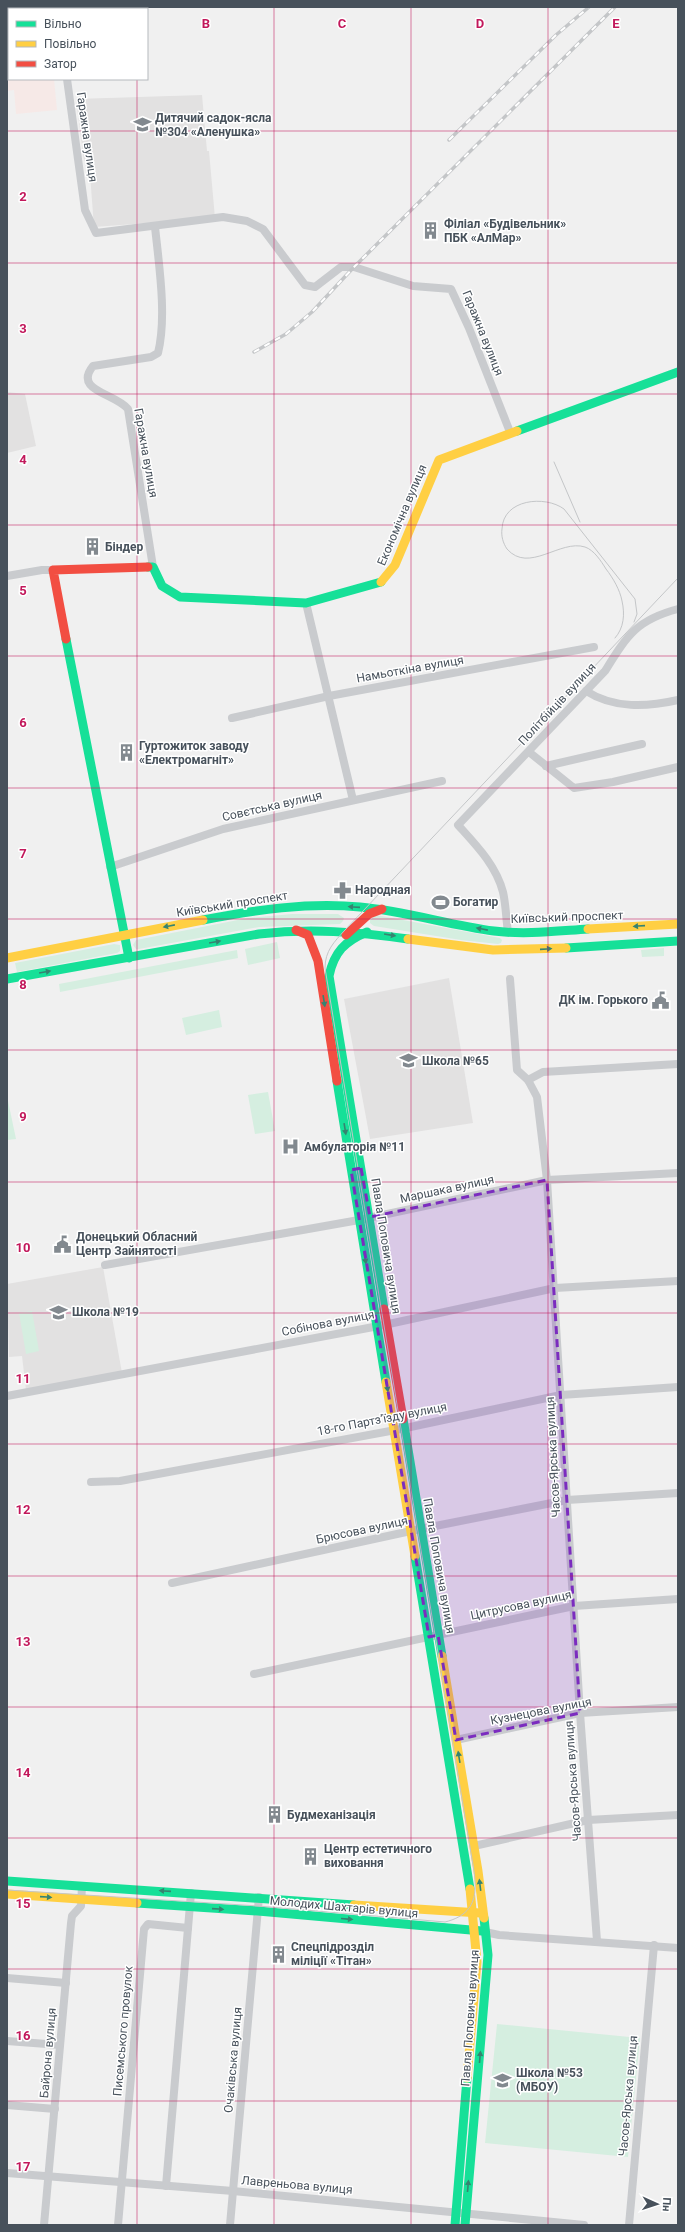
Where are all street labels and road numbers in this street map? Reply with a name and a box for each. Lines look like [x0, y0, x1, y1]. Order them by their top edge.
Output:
street label: Гаражна вулиця [74, 91, 100, 183]
street label: Гаражна вулиця [460, 288, 506, 378]
street label: Гаражна вулиця [131, 407, 161, 499]
street label: Економічна вулиця [374, 462, 430, 568]
street label: Намьоткіна вулиця [355, 653, 465, 685]
street label: Політбійців вулиця [515, 660, 599, 748]
street label: Совєтська вулиця [221, 788, 323, 824]
street label: Київський проспект [175, 888, 289, 920]
street label: Київський проспект [510, 908, 624, 926]
street label: Маршака вулиця [399, 1172, 495, 1206]
street label: Павла Поповича вулиця [368, 1177, 404, 1315]
street label: Собінова вулиця [280, 1307, 376, 1339]
street label: Часов-Ярська вулиця [543, 1396, 563, 1518]
street label: 18-го Партз’їзду вулиця [316, 1400, 448, 1438]
street label: Павла Поповича вулиця [420, 1497, 458, 1635]
street label: Брюсова вулиця [315, 1513, 409, 1547]
street label: Цитрусова вулиця [469, 1587, 573, 1623]
street label: Кузнецова вулиця [489, 1694, 593, 1728]
street label: Часов-Ярська вулиця [562, 1720, 584, 1842]
street label: Молодих Шахтарів вулиця [269, 1894, 419, 1920]
street label: Павла Поповича вулиця [458, 1949, 482, 2087]
street label: Писемського провулок [110, 1965, 136, 2097]
street label: Очаківська вулиця [221, 2006, 245, 2114]
street label: Байрона вулиця [37, 2007, 59, 2099]
street label: Часов-Ярська вулиця [616, 2035, 640, 2157]
street label: Лавреньова вулиця [241, 2173, 353, 2197]

